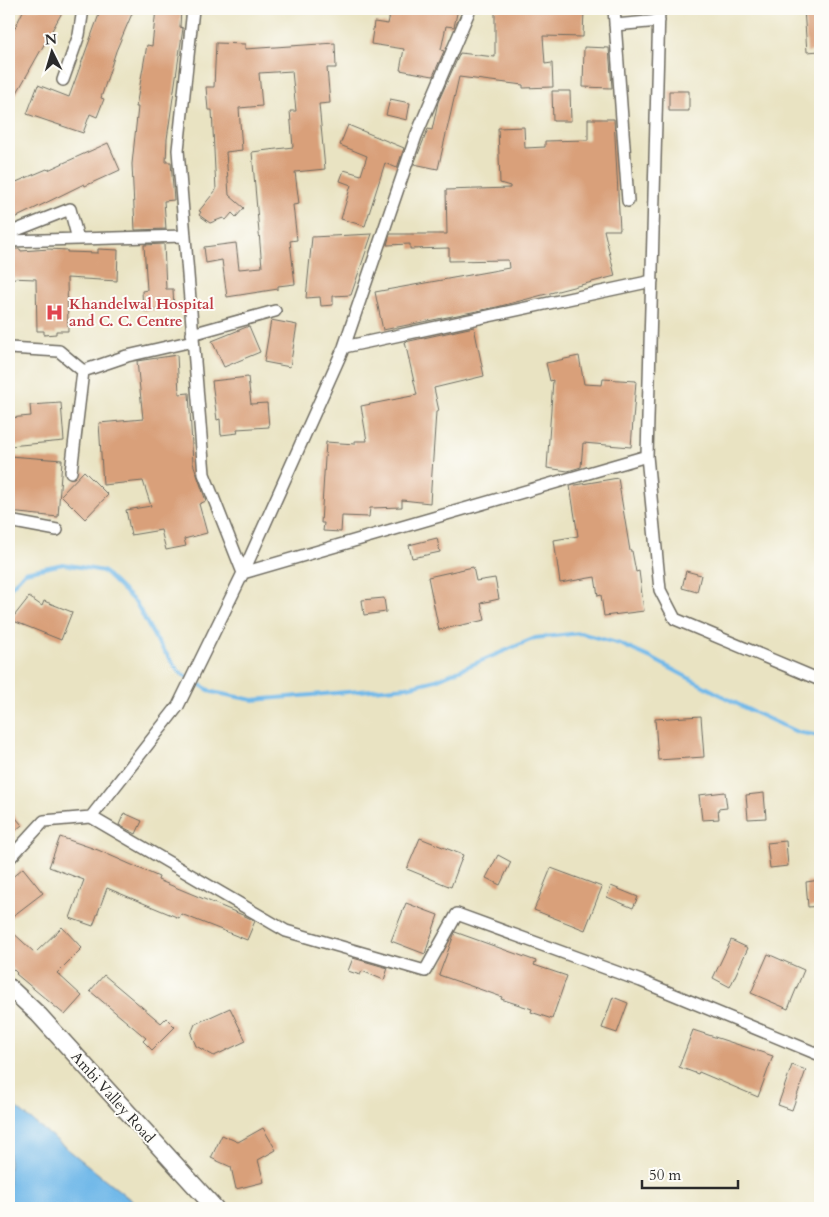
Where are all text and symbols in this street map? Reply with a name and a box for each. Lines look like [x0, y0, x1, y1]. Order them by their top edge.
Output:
north arrow [28, 28, 78, 78]
text: N [44, 30, 58, 50]
place label: Khandelwal Hospital and C. C. Centre [69, 294, 214, 331]
hospital icon: Khandelwal Hospital and C. C. Centre [45, 303, 65, 323]
street label: Ambi Valley Road [67, 1047, 159, 1147]
scale bar [642, 1157, 738, 1189]
text: 50 m [649, 1165, 681, 1185]

